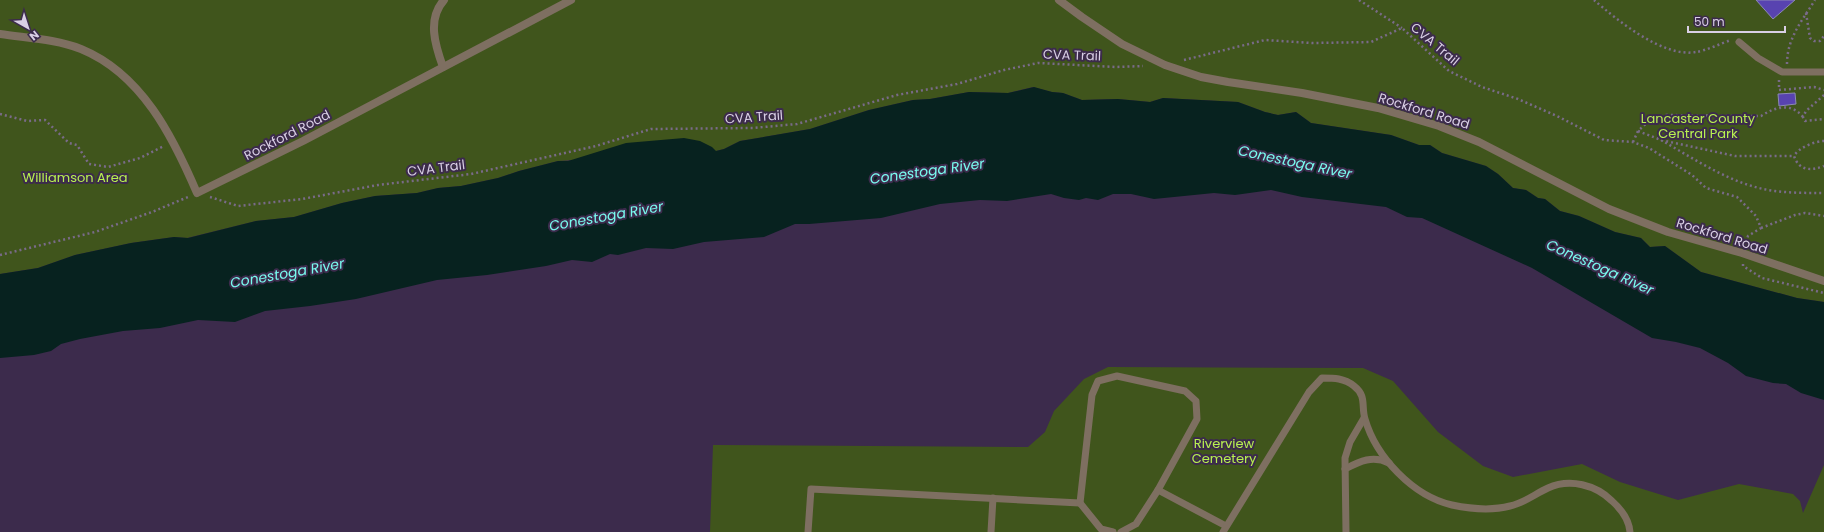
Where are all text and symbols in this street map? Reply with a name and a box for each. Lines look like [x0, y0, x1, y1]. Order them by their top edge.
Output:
north arrow [8, 8, 48, 48]
scale bar [1688, 8, 1785, 34]
text: 50 m [1694, 13, 1725, 30]
street label: CVA Trail [1407, 18, 1463, 70]
text: N [26, 27, 43, 45]
street label: CVA Trail [1043, 44, 1101, 66]
street label: Rockford Road [1376, 88, 1472, 134]
street label: Rockford Road [241, 105, 333, 165]
street label: CVA Trail [724, 105, 784, 129]
park label: Lancaster County Central Park [1641, 109, 1756, 143]
water label: Conestoga River [1236, 140, 1354, 184]
water label: Conestoga River [868, 153, 986, 189]
street label: CVA Trail [406, 155, 466, 181]
park label: Williamson Area [22, 168, 128, 187]
water label: Conestoga River [547, 196, 665, 236]
street label: Rockford Road [1674, 213, 1770, 259]
water label: Conestoga River [1543, 234, 1658, 300]
water label: Conestoga River [228, 253, 346, 293]
park label: Riverview Cemetery [1192, 434, 1257, 468]

